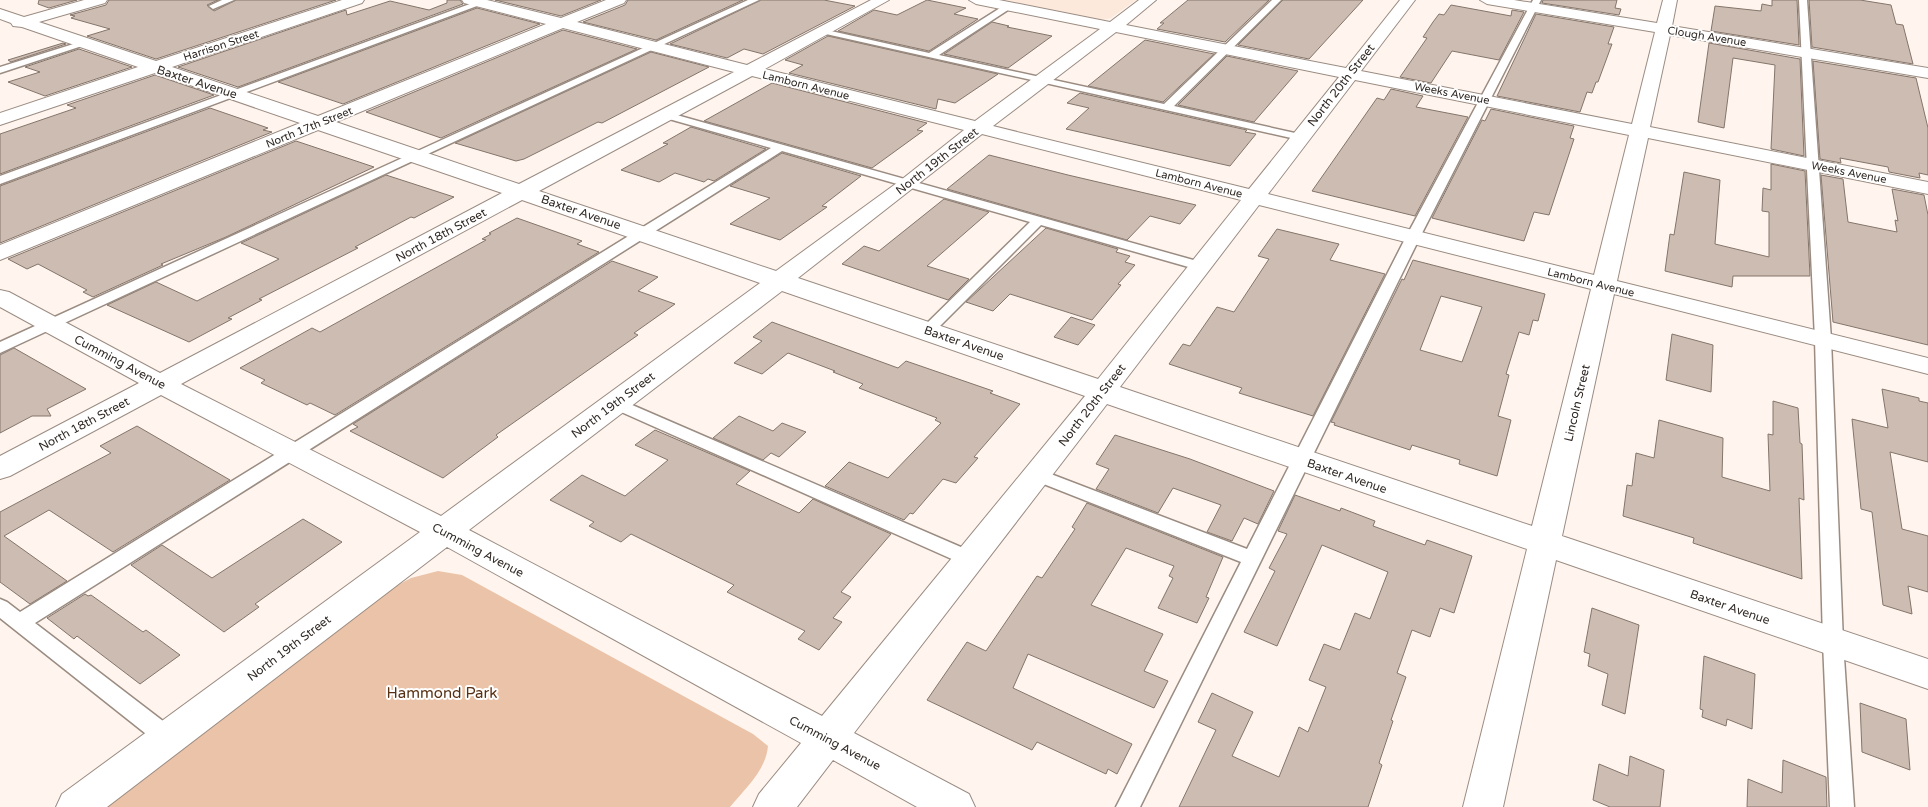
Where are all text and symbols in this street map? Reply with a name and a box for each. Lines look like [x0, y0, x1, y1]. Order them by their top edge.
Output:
street label: Clough Avenue [1667, 24, 1747, 49]
street label: Harrison Street [182, 27, 261, 64]
street label: North 20th Street [1304, 41, 1378, 129]
street label: Baxter Avenue [155, 62, 239, 102]
street label: Lamborn Avenue [761, 68, 851, 103]
street label: Weeks Avenue [1413, 80, 1491, 107]
street label: North 17th Street [264, 104, 354, 151]
street label: North 19th Street [893, 124, 981, 198]
street label: Weeks Avenue [1810, 159, 1888, 186]
street label: Lamborn Avenue [1154, 166, 1244, 201]
street label: Baxter Avenue [539, 192, 623, 232]
street label: North 18th Street [393, 205, 489, 265]
street label: Lamborn Avenue [1546, 265, 1636, 300]
street label: Baxter Avenue [922, 323, 1006, 363]
street label: Cumming Avenue [72, 332, 168, 392]
street label: North 20th Street [1055, 361, 1129, 449]
street label: Lincoln Street [1561, 363, 1593, 443]
street label: North 19th Street [569, 369, 658, 441]
street label: North 18th Street [36, 394, 132, 454]
street label: Baxter Avenue [1305, 456, 1389, 496]
street label: Cumming Avenue [430, 520, 526, 580]
street label: Baxter Avenue [1688, 587, 1772, 627]
street label: North 19th Street [245, 612, 334, 684]
park label: Hammond Park [387, 684, 497, 702]
street label: Cumming Avenue [787, 713, 883, 773]

